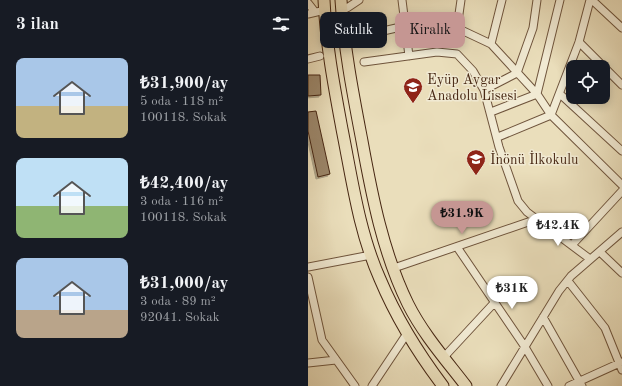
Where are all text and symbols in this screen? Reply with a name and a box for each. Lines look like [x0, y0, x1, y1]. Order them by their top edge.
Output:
chip: Satılık [320, 12, 387, 48]
chip: Kiralık [395, 12, 465, 48]
icon: filters [270, 13, 292, 35]
text: 3 ilan [16, 16, 59, 33]
map controls [566, 60, 610, 104]
button: locate [566, 60, 610, 104]
place label: Eyüp Aygar Anadolu Lisesi [427, 73, 517, 103]
icon: home [48, 74, 96, 122]
text: ₺31,900/ay [140, 75, 229, 92]
school or university icon: Eyüp Aygar Anadolu Lisesi [402, 76, 424, 104]
text: 5 oda · 118 m² [140, 95, 223, 108]
text: 100118. Sokak [140, 111, 227, 124]
school or university icon: İnönü İlkokulu [465, 148, 487, 176]
place label: İnönü İlkokulu [490, 150, 579, 167]
icon: home [48, 174, 96, 222]
text: ₺42,400/ay [140, 175, 229, 192]
text: 3 oda · 116 m² [140, 195, 223, 208]
pin: ₺31.9K [429, 201, 495, 235]
text: ₺31.9K [440, 207, 484, 220]
text: 100118. Sokak [140, 211, 227, 224]
pin: ₺42.4K [525, 213, 591, 247]
text: ₺42.4K [536, 219, 580, 232]
icon: home [48, 274, 96, 322]
text: ₺31,000/ay [140, 275, 229, 292]
pin: ₺31K [488, 276, 536, 310]
text: ₺31K [496, 282, 528, 295]
text: 3 oda · 89 m² [140, 295, 216, 308]
text: 92041. Sokak [140, 311, 219, 324]

